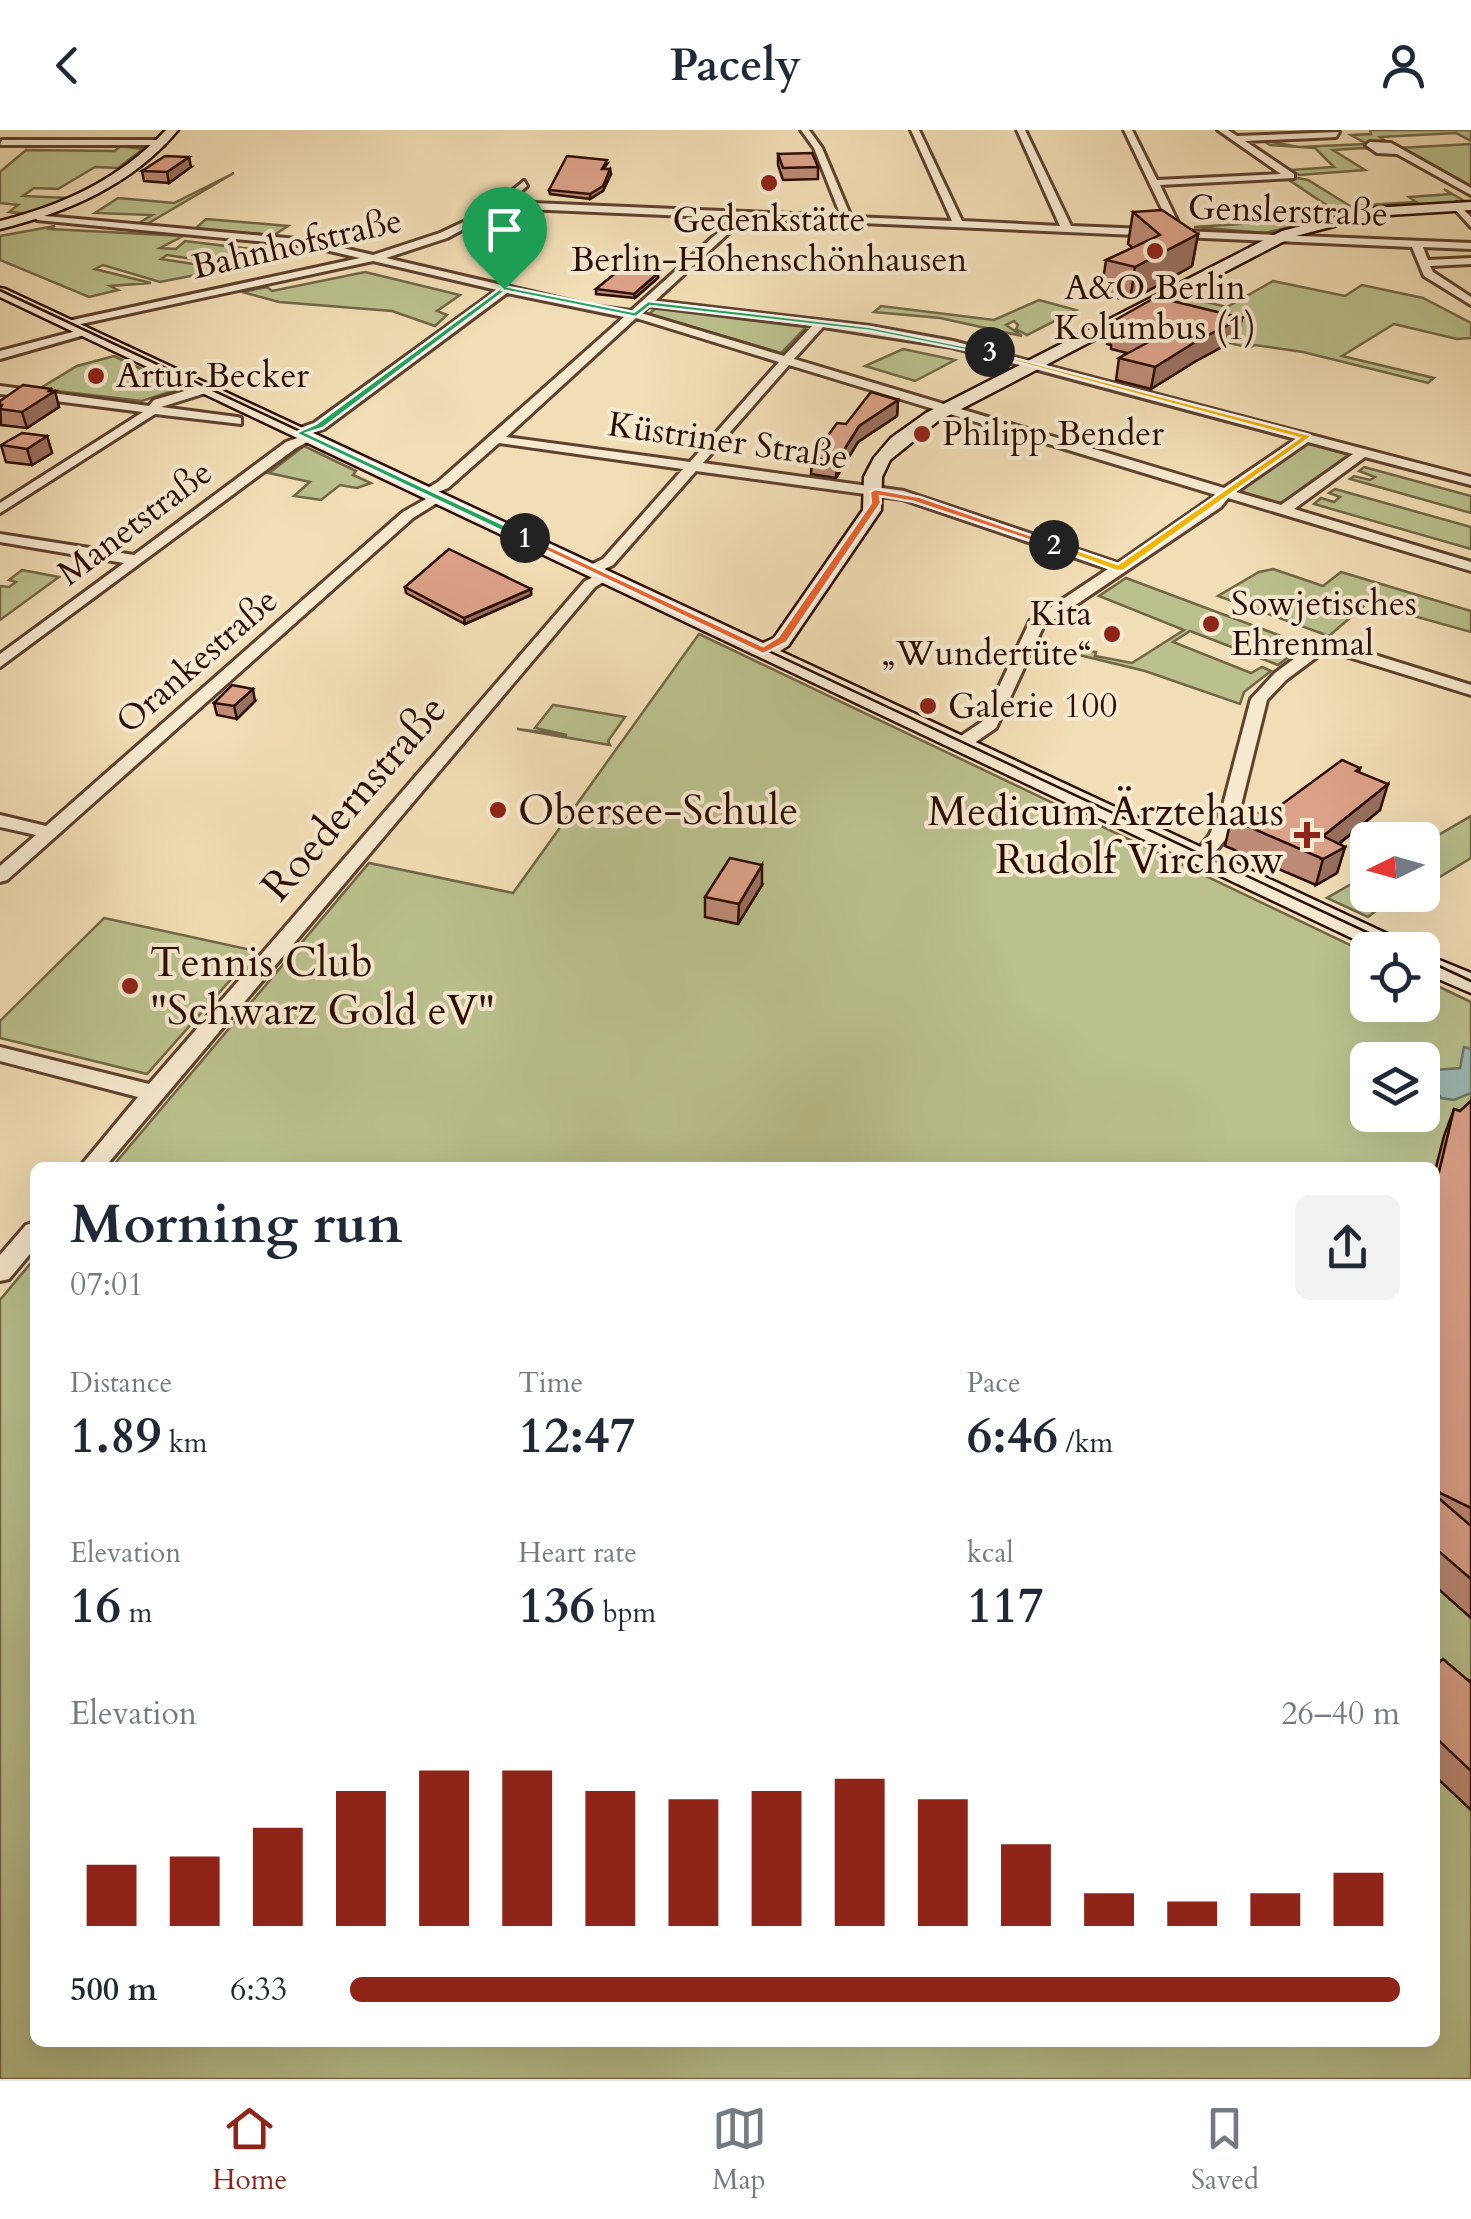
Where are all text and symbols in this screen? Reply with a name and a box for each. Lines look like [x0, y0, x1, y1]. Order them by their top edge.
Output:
text: Pacely [670, 35, 801, 96]
icon: back [40, 38, 95, 93]
icon: person [1376, 38, 1431, 93]
marker: Gedenkstätte Berlin-Hohenschönhausen [758, 172, 780, 194]
street label: Genslerstraße [1187, 184, 1389, 238]
pin [462, 187, 547, 290]
place label: Gedenkstätte Berlin-Hohenschönhausen [571, 196, 967, 284]
street label: Bahnhofstraße [187, 197, 407, 291]
icon: arrive [477, 202, 532, 257]
marker: A&O Berlin Kolumbus (1) [1144, 240, 1166, 262]
place label: A&O Berlin Kolumbus (1) [1054, 264, 1256, 352]
pin: 3 [965, 327, 1015, 377]
text: 3 [983, 333, 997, 371]
place label: Artur Becker [116, 352, 309, 400]
marker: Artur Becker [85, 365, 107, 387]
street label: Küstriner Straße [605, 400, 851, 482]
place label: Philipp Bender [942, 410, 1164, 458]
marker: Philipp Bender [911, 423, 933, 445]
street label: Manetstraße [48, 449, 222, 597]
pin: 1 [500, 513, 550, 563]
text: 1 [518, 519, 532, 557]
pin: 2 [1029, 520, 1079, 570]
text: 2 [1047, 526, 1061, 564]
street label: Orankestraße [106, 577, 288, 745]
place label: Sowjetisches Ehrenmal [1231, 580, 1417, 668]
place label: Kita „Wundertüte“ [883, 590, 1092, 678]
marker: Sowjetisches Ehrenmal [1200, 613, 1222, 635]
marker: Kita „Wundertüte“ [1101, 623, 1123, 645]
place label: Galerie 100 [948, 682, 1117, 730]
street label: Roedernstraße [248, 683, 460, 913]
marker: Galerie 100 [917, 695, 939, 717]
place label: Obersee-Schule [518, 782, 798, 839]
place label: Medicum Ärztehaus Rudolf Virchow [928, 783, 1284, 888]
marker: Obersee-Schule [487, 799, 509, 821]
marker: Medicum Ärztehaus Rudolf Virchow [1294, 822, 1320, 848]
north arrow [1350, 822, 1440, 912]
map controls [1350, 822, 1440, 1132]
button: locate [1350, 932, 1440, 1022]
place label: Tennis Club "Schwarz Gold eV" [150, 934, 495, 1039]
marker: Tennis Club "Schwarz Gold eV" [119, 975, 141, 997]
button: layers [1350, 1042, 1440, 1132]
text: Morning run [70, 1188, 403, 1262]
button: share [1295, 1195, 1400, 1300]
text: 07:01 [70, 1263, 144, 1307]
text: Distance [70, 1364, 172, 1402]
text: Time [518, 1364, 583, 1402]
text: Pace [967, 1364, 1021, 1402]
text: 1.89 [70, 1402, 161, 1470]
text: 12:47 [518, 1402, 635, 1470]
text: 6:46 [967, 1402, 1058, 1470]
text: km [161, 1424, 208, 1462]
text: /km [1058, 1424, 1113, 1462]
text: Elevation [70, 1534, 181, 1572]
text: Heart rate [518, 1534, 637, 1572]
text: kcal [967, 1534, 1014, 1572]
text: 16 [70, 1572, 121, 1640]
text: 136 [518, 1572, 595, 1640]
text: 117 [967, 1572, 1044, 1640]
text: m [121, 1594, 152, 1632]
text: bpm [595, 1594, 656, 1632]
text: Elevation [70, 1692, 197, 1736]
text: 26–40 m [1281, 1692, 1400, 1736]
text: 500 m [70, 1968, 157, 2012]
text: 6:33 [230, 1968, 287, 2012]
tab: Home [212, 2101, 287, 2199]
tab: Map [712, 2101, 767, 2199]
tab: Saved [1191, 2101, 1259, 2199]

